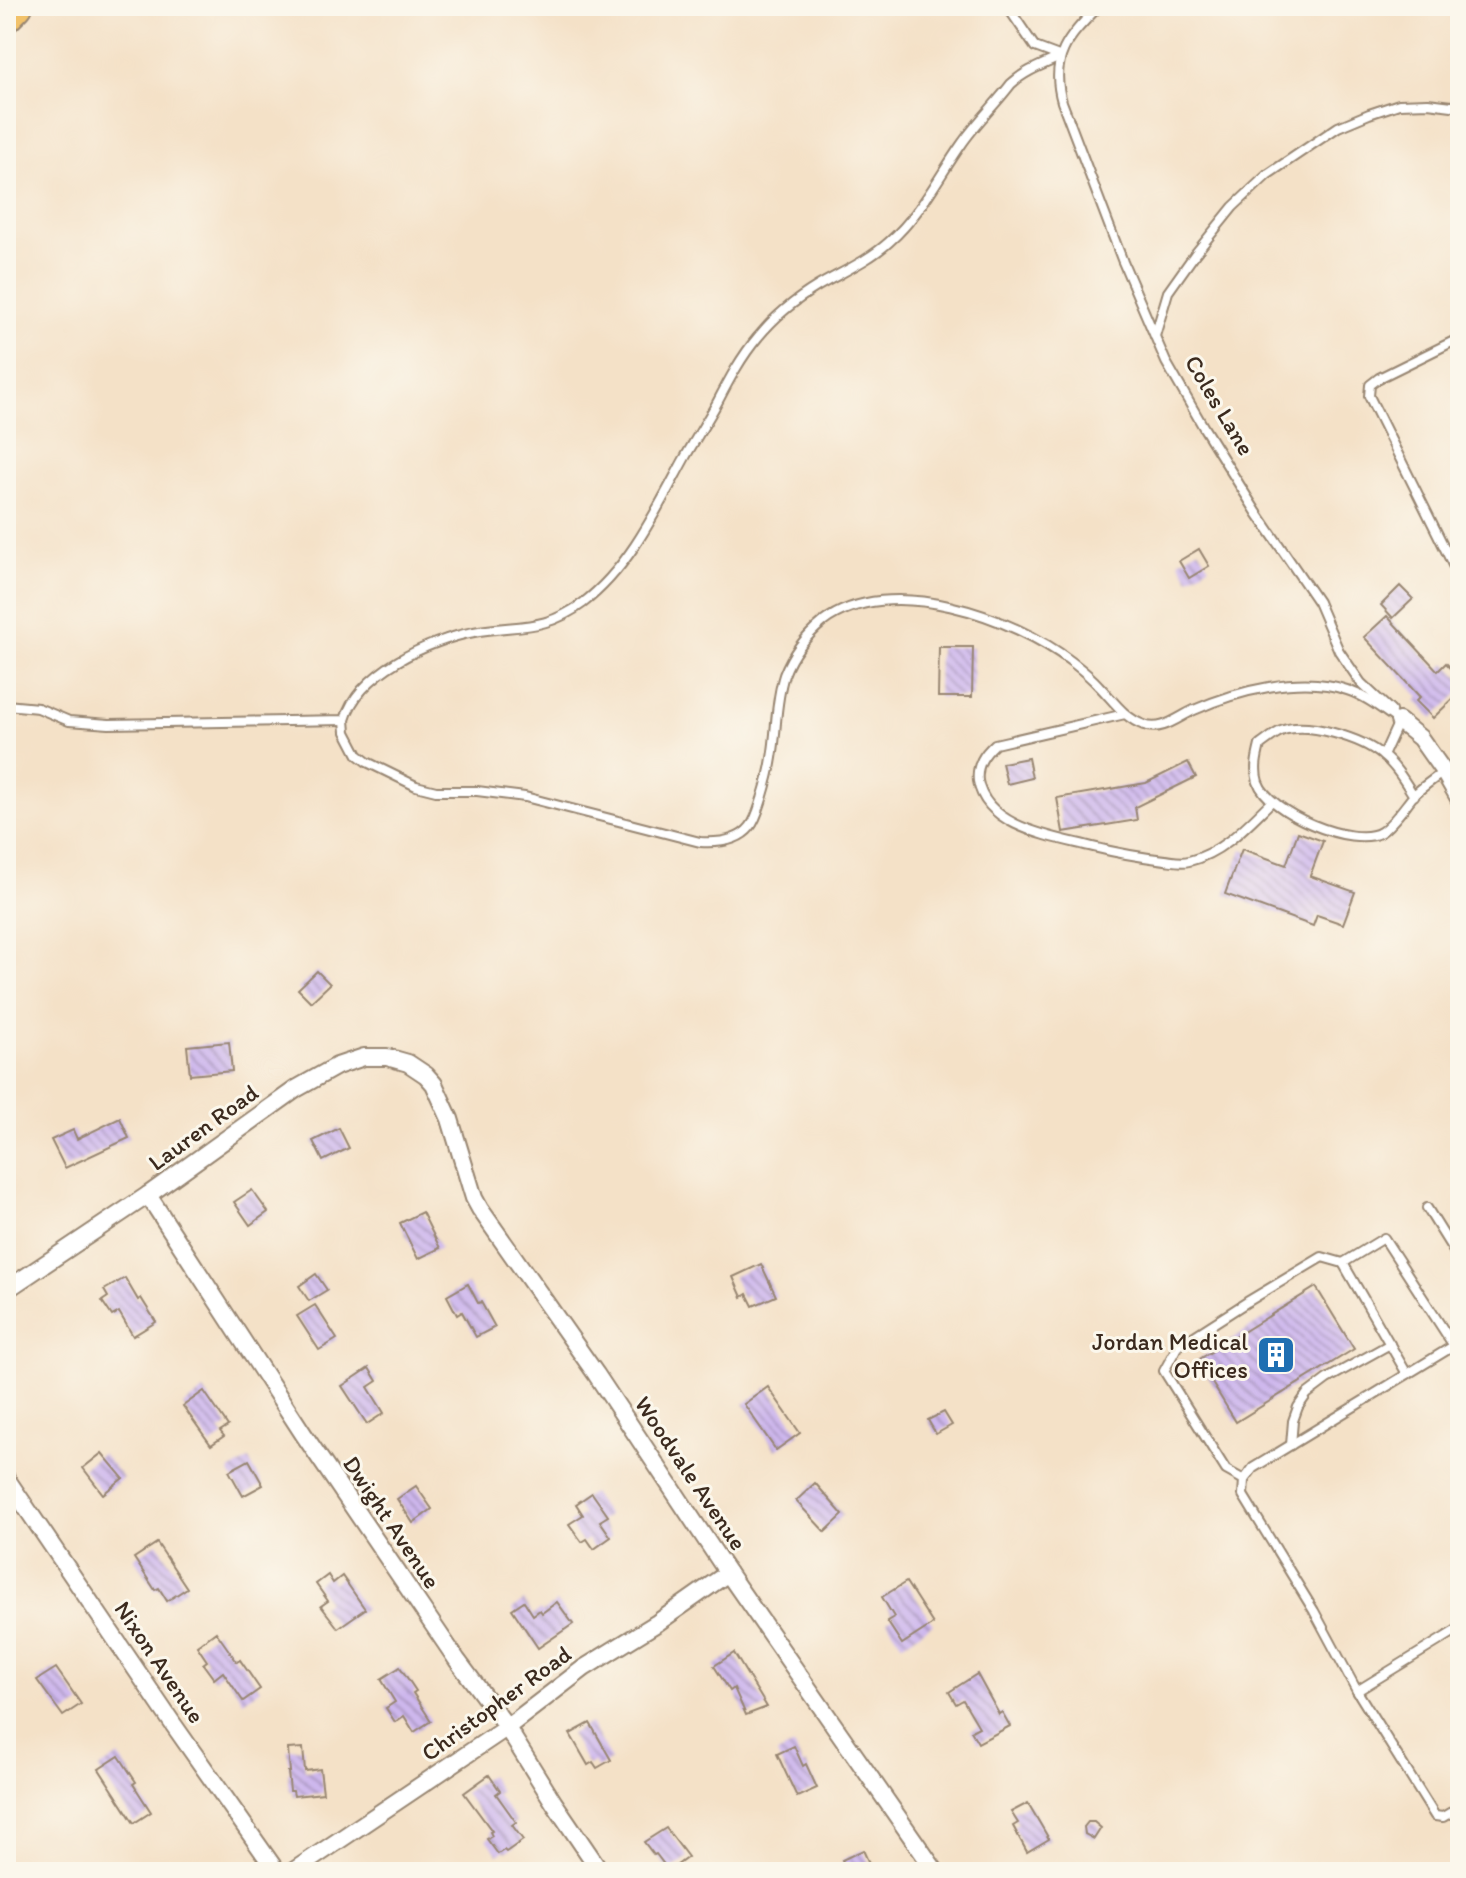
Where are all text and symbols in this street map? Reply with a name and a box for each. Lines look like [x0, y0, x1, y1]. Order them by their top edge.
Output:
street label: Coles Lane [1179, 350, 1261, 460]
street label: Lauren Road [142, 1077, 264, 1177]
place label: Jordan Medical Offices [1092, 1327, 1248, 1384]
building icon: Jordan Medical Offices [1255, 1334, 1297, 1376]
street label: Woodvale Avenue [629, 1390, 753, 1556]
street label: Dwight Avenue [337, 1450, 447, 1594]
street label: Nixon Avenue [109, 1595, 211, 1729]
street label: Christopher Road [415, 1639, 577, 1767]

